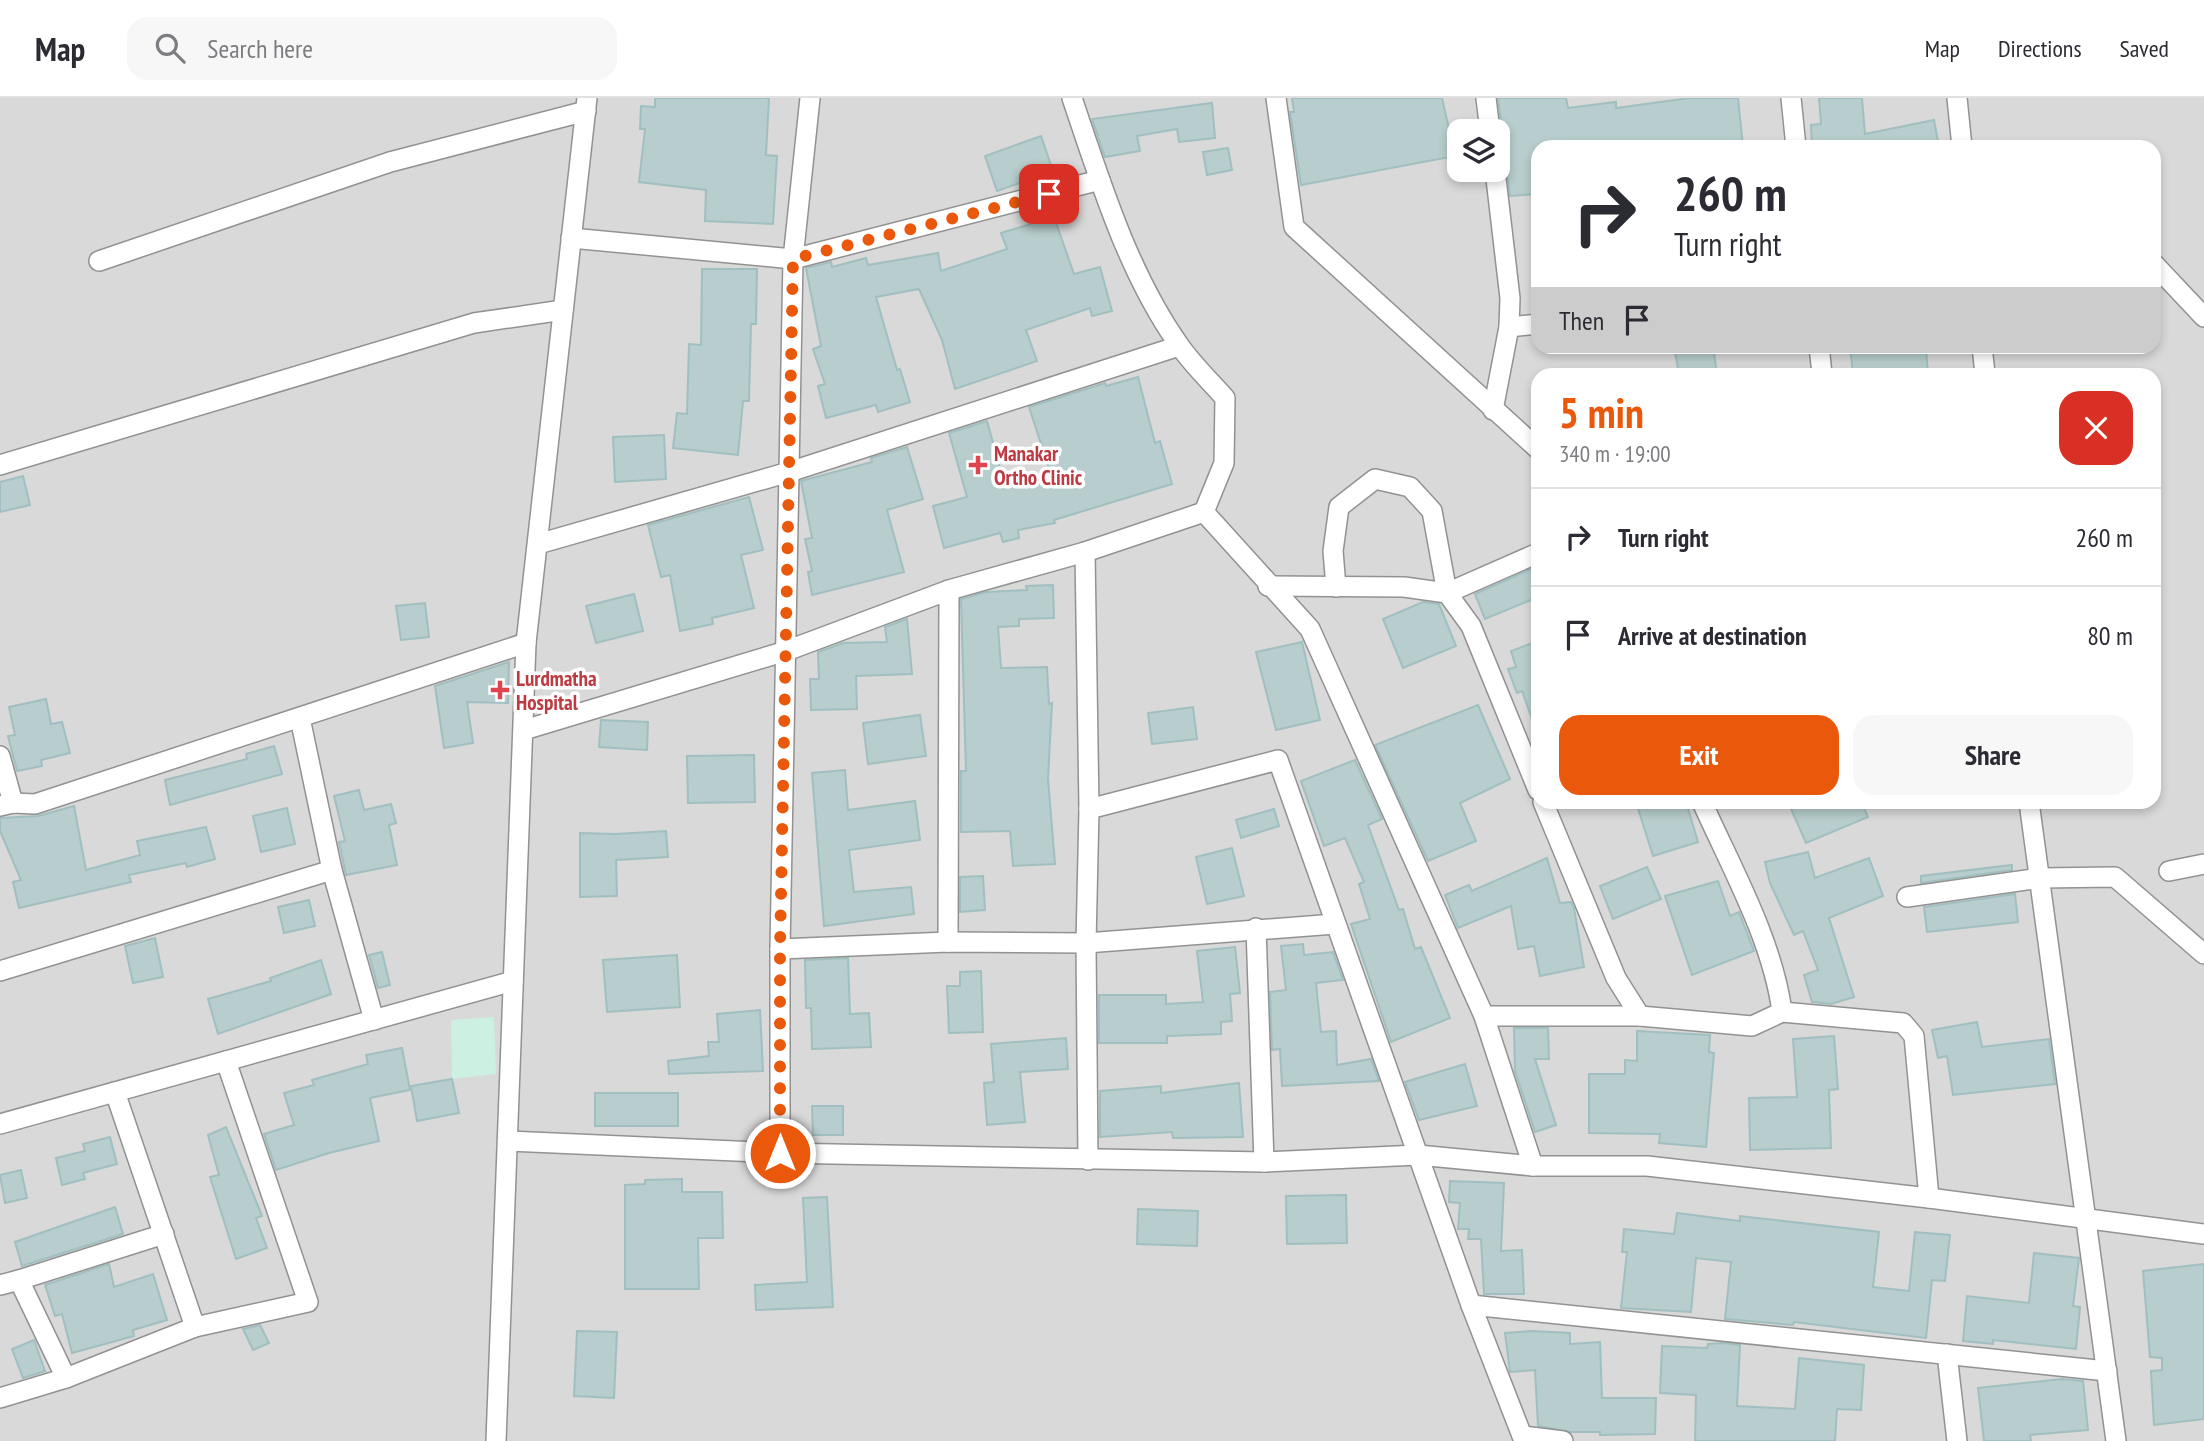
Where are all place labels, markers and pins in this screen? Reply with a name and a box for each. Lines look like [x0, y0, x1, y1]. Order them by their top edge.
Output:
pin [1019, 164, 1079, 224]
place label: Manakar Ortho Clinic [994, 440, 1083, 491]
marker: Manakar Ortho Clinic [968, 455, 988, 475]
place label: Lurdmatha Hospital [516, 665, 597, 716]
marker: Lurdmatha Hospital [490, 680, 510, 700]

